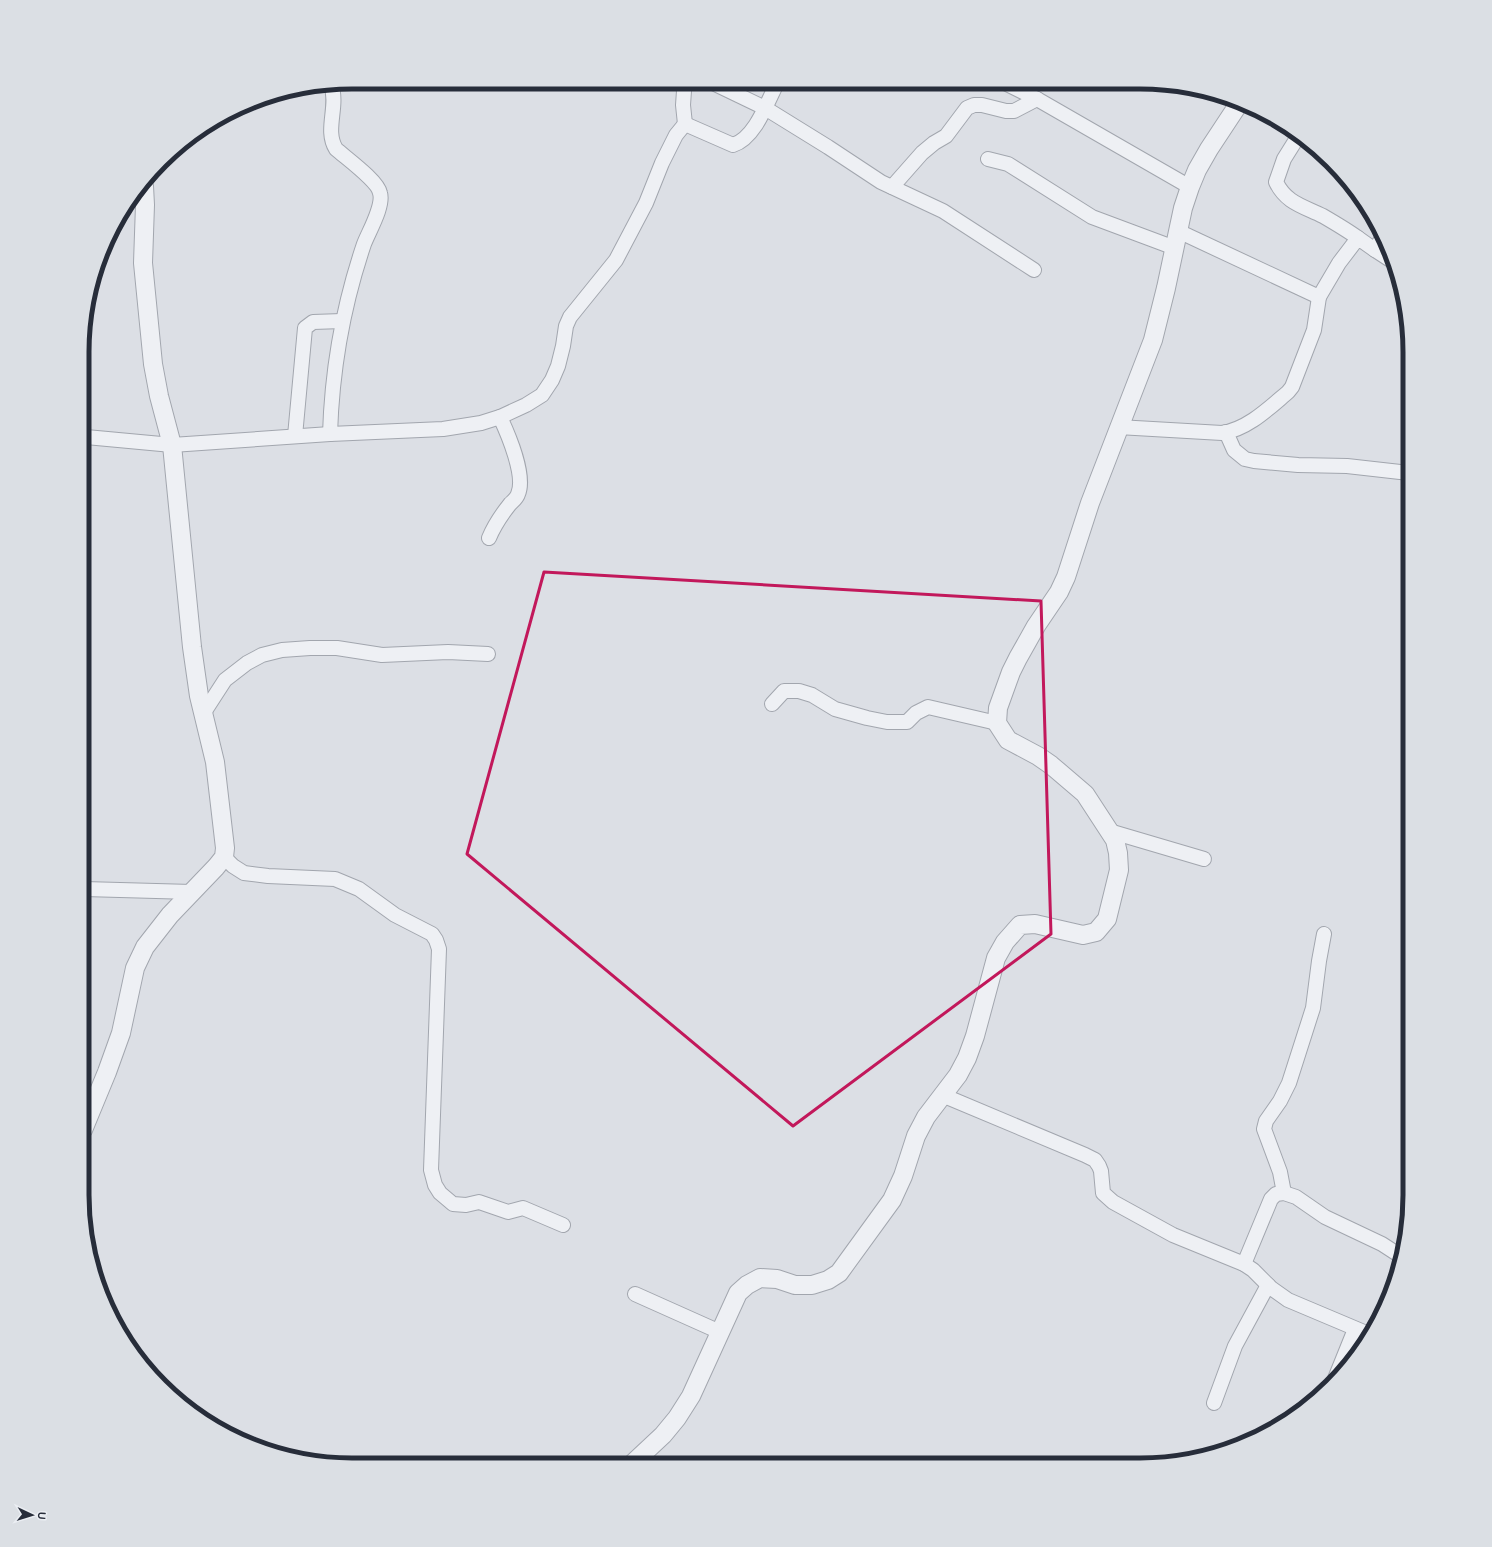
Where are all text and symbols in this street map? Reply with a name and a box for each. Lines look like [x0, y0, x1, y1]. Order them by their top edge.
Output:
north arrow [12, 1495, 52, 1535]
text: U [35, 1511, 49, 1520]

